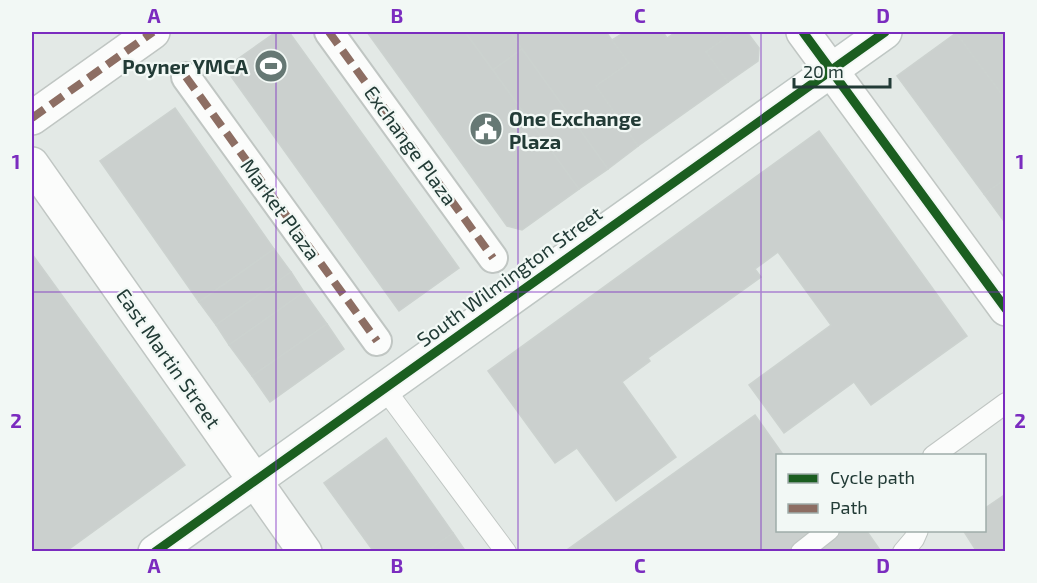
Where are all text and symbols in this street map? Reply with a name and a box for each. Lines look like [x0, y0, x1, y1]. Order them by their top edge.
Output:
text: A [147, 3, 161, 27]
text: B [391, 3, 403, 27]
text: C [634, 3, 646, 27]
text: D [876, 3, 890, 27]
sports icon: Poyner YMCA [253, 48, 289, 84]
scale bar [794, 51, 890, 89]
place label: Poyner YMCA [122, 54, 249, 79]
text: 20 m [803, 60, 844, 82]
street label: Exchange Plaza [360, 81, 462, 209]
place label: One Exchange Plaza [509, 106, 641, 153]
public building icon: One Exchange Plaza [468, 111, 504, 147]
text: 1 [12, 149, 20, 173]
text: 1 [1016, 149, 1024, 173]
street label: Market Plaza [236, 154, 326, 264]
street label: South Wilmington Street [412, 200, 607, 351]
street label: East Martin Street [112, 283, 226, 433]
text: 2 [10, 408, 22, 432]
text: 2 [1014, 408, 1026, 432]
legend [776, 454, 986, 532]
text: Cycle path [830, 466, 915, 488]
text: Path [830, 496, 868, 518]
text: A [147, 553, 161, 577]
text: B [391, 553, 403, 577]
text: C [634, 553, 646, 577]
text: D [876, 553, 890, 577]

